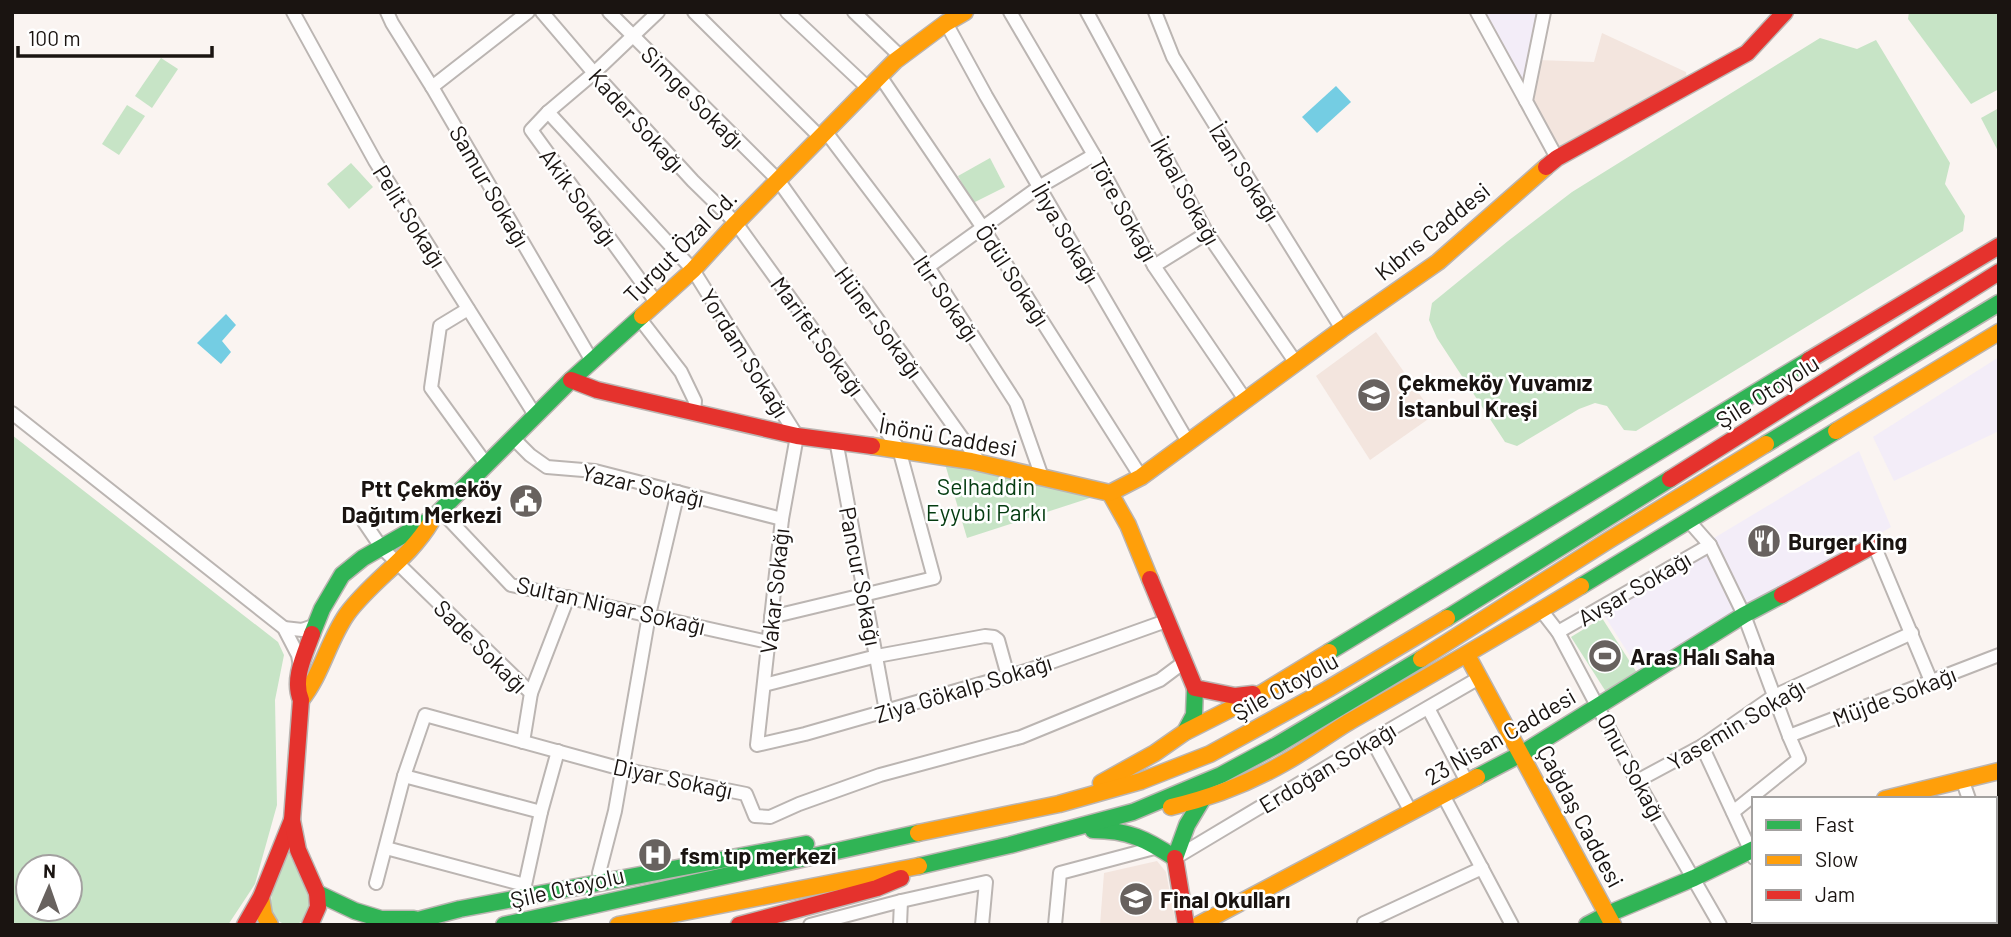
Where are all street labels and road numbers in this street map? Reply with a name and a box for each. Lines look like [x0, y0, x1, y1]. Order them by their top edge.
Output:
street label: Simge Sokağı [636, 40, 750, 154]
street label: Kader Sokağı [583, 62, 691, 178]
street label: İzan Sokağı [1204, 117, 1286, 227]
street label: Samur Sokağı [444, 120, 536, 252]
street label: İkbal Sokağı [1145, 133, 1227, 249]
street label: Akik Sokağı [534, 143, 624, 251]
street label: Töre Sokağı [1084, 152, 1164, 266]
street label: Pelit Sokağı [367, 159, 453, 273]
street label: Kıbrıs Caddesi [1369, 176, 1495, 286]
street label: İhya Sokağı [1026, 178, 1106, 288]
street label: Turgut Özal Cd. [617, 183, 743, 309]
street label: Ödül Sokağı [970, 219, 1056, 331]
street label: Itır Sokağı [908, 249, 986, 347]
street label: Hüner Sokağı [829, 261, 929, 383]
street label: Marifet Sokağı [765, 271, 871, 401]
street label: Yordam Sokağı [694, 283, 796, 423]
street label: Şile Otoyolu [1710, 348, 1824, 434]
street label: İnönü Caddesi [877, 410, 1019, 462]
street label: Yazar Sokağı [579, 457, 707, 513]
street label: Pancur Sokağı [834, 504, 888, 648]
street label: Vakar Sokağı [753, 527, 795, 655]
street label: Avşar Sokağı [1573, 544, 1695, 632]
street label: Sultan Nigar Sokağı [514, 570, 708, 640]
street label: Sade Sokağı [428, 593, 534, 699]
street label: Şile Otoyolu [1227, 646, 1343, 726]
street label: Ziya Gökalp Sokağı [871, 648, 1055, 728]
street label: Müjde Sokağı [1828, 660, 1960, 732]
street label: Yasemin Sokağı [1662, 672, 1810, 776]
street label: 23 Nisan Caddesi [1420, 681, 1580, 791]
street label: Onur Sokağı [1592, 708, 1672, 826]
street label: Erdoğan Sokağı [1254, 715, 1400, 819]
street label: Çağdaş Caddesi [1532, 740, 1630, 892]
street label: Diyar Sokağı [611, 752, 735, 804]
street label: Şile Otoyolu [507, 860, 627, 914]

